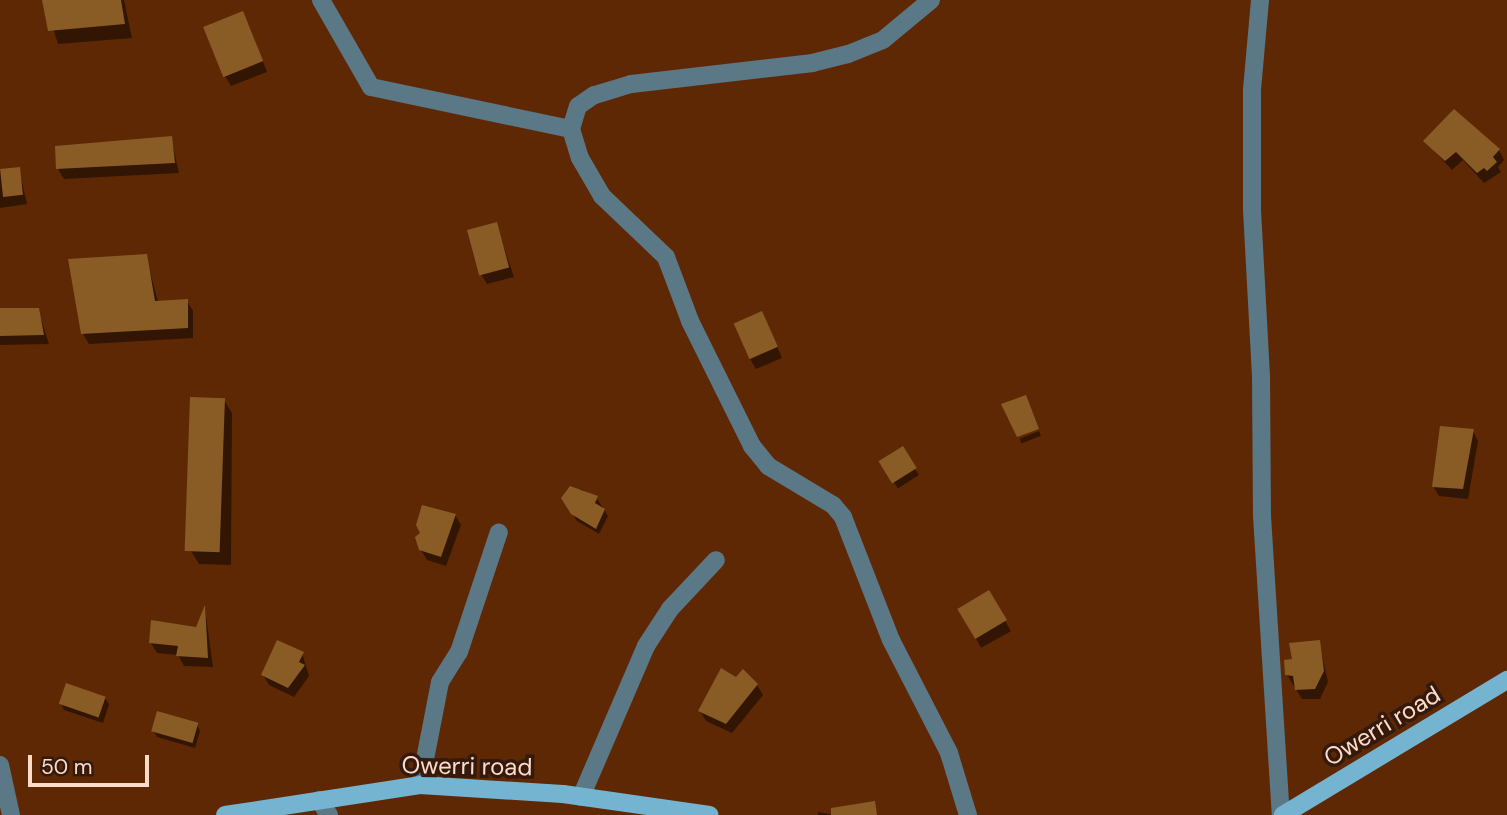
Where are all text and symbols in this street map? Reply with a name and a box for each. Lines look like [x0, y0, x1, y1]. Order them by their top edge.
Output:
street label: Owerri road [1319, 680, 1445, 772]
scale bar [32, 742, 152, 786]
street label: Owerri road [401, 750, 533, 782]
text: 50 m [41, 753, 92, 781]

